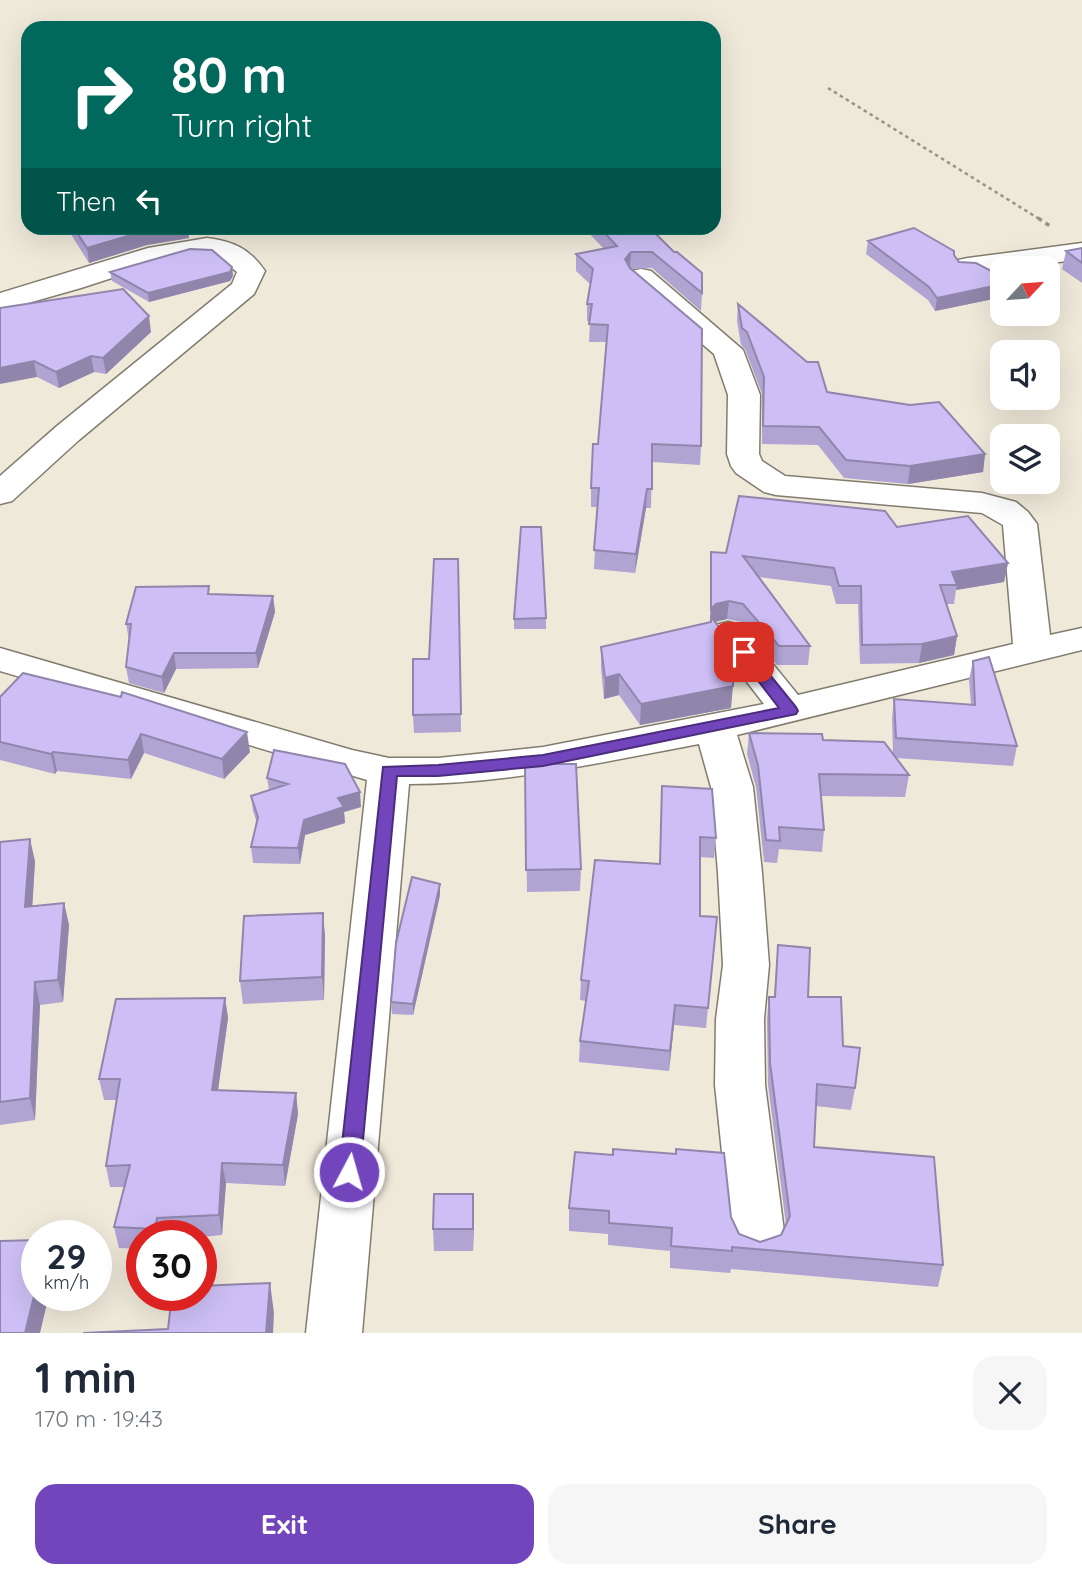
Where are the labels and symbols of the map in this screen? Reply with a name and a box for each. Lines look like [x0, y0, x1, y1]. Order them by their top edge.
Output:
north arrow [990, 256, 1060, 326]
pin [714, 622, 774, 682]
position arrow [312, 1135, 386, 1209]
speed limit sign: 30 [126, 1220, 217, 1311]

